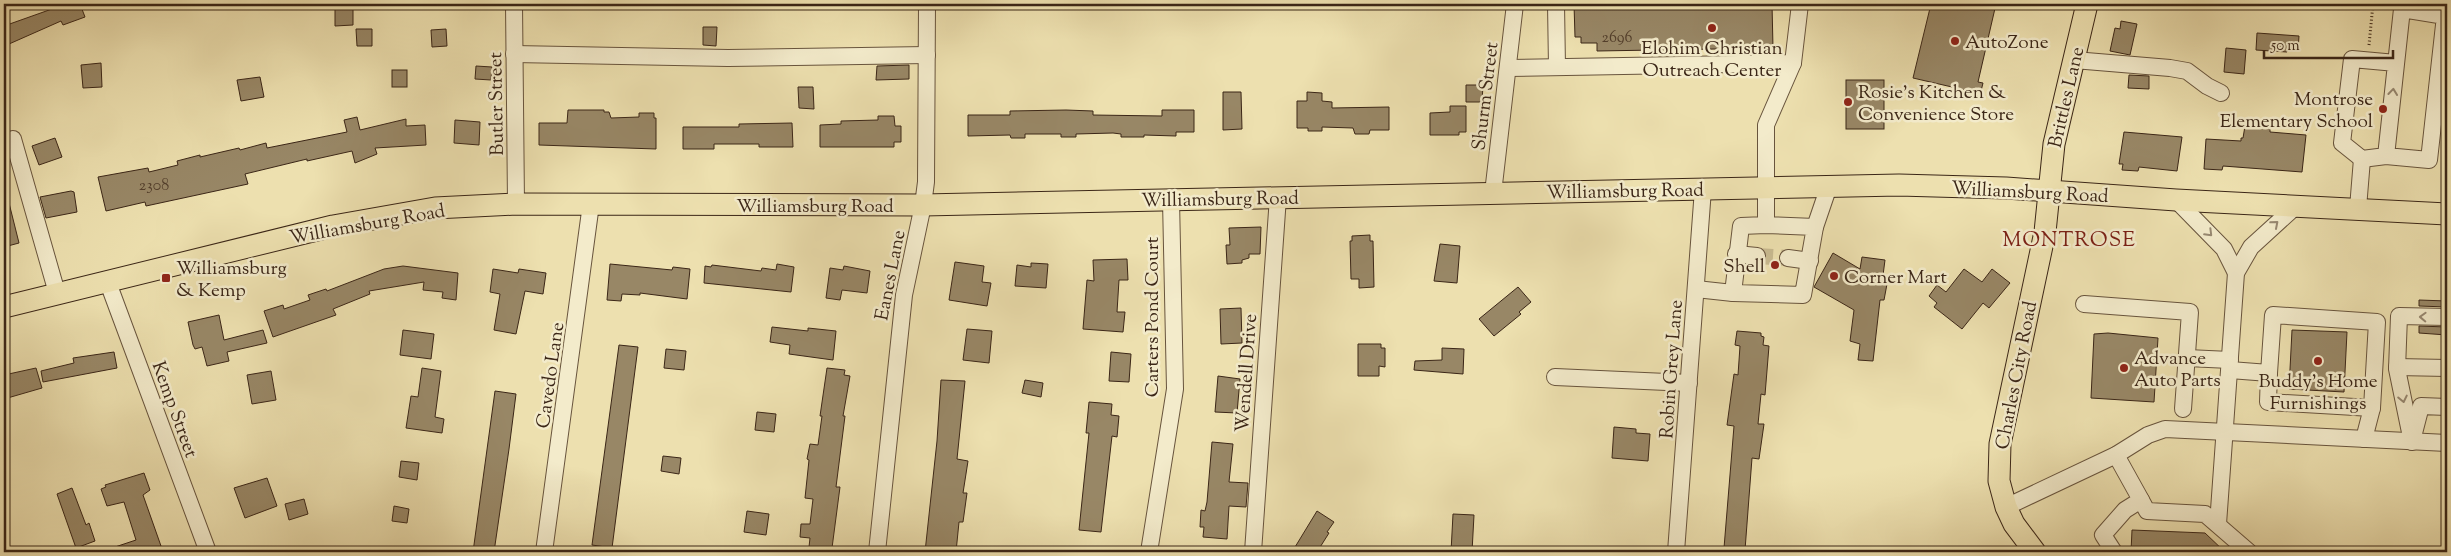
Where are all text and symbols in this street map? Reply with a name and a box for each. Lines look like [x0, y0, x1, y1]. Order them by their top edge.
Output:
marker: Elohim Christian Outreach Center [1706, 22, 1718, 34]
house number: 2696 [1601, 27, 1633, 50]
scale bar [2264, 28, 2392, 60]
place label: AutoZone [1965, 30, 2049, 57]
marker: AutoZone [1949, 35, 1961, 47]
place label: Elohim Christian Outreach Center [1641, 36, 1783, 85]
text: 50 m [2270, 36, 2300, 57]
street label: Shurm Street [1466, 40, 1507, 152]
street label: Brittles Lane [2043, 44, 2092, 151]
street label: Butler Street [483, 51, 512, 156]
place label: Rosie's Kitchen & Convenience Store [1858, 80, 2014, 129]
place label: Montrose Elementary School [2220, 87, 2373, 136]
one-way arrow [2387, 88, 2398, 96]
marker: Rosie's Kitchen & Convenience Store [1842, 96, 1854, 108]
marker: Montrose Elementary School [2377, 103, 2389, 115]
house number: 2308 [139, 175, 169, 198]
street label: Williamsburg Road [1950, 176, 2110, 211]
street label: Williamsburg Road [1546, 178, 1704, 207]
street label: Williamsburg Road [1141, 186, 1299, 215]
street label: Williamsburg Road [736, 194, 894, 221]
street label: Williamsburg Road [287, 198, 448, 252]
one-way arrow [2270, 221, 2279, 230]
district label: MONTROSE [2002, 226, 2136, 256]
street label: Eanes Lane [869, 228, 913, 323]
one-way arrow [2204, 228, 2213, 237]
street label: Carters Pond Court [1140, 236, 1167, 397]
place label: Shell [1723, 254, 1765, 281]
place label: Williamsburg & Kemp [176, 256, 287, 305]
marker: Shell [1769, 259, 1781, 271]
place label: Corner Mart [1844, 265, 1947, 292]
marker: Corner Mart [1828, 270, 1840, 282]
marker: Williamsburg & Kemp [160, 272, 172, 284]
street label: Robin Grey Lane [1654, 299, 1691, 440]
street label: Charles City Road [1990, 299, 2045, 452]
one-way arrow [2419, 311, 2427, 322]
street label: Wendell Drive [1230, 313, 1265, 433]
street label: Cavedo Lane [531, 320, 572, 430]
place label: Advance Auto Parts [2134, 346, 2221, 395]
marker: Buddy's Home Furnishings [2312, 355, 2324, 367]
street label: Kemp Street [144, 358, 204, 462]
marker: Advance Auto Parts [2118, 362, 2130, 374]
place label: Buddy's Home Furnishings [2258, 369, 2378, 418]
one-way arrow [2397, 395, 2408, 403]

